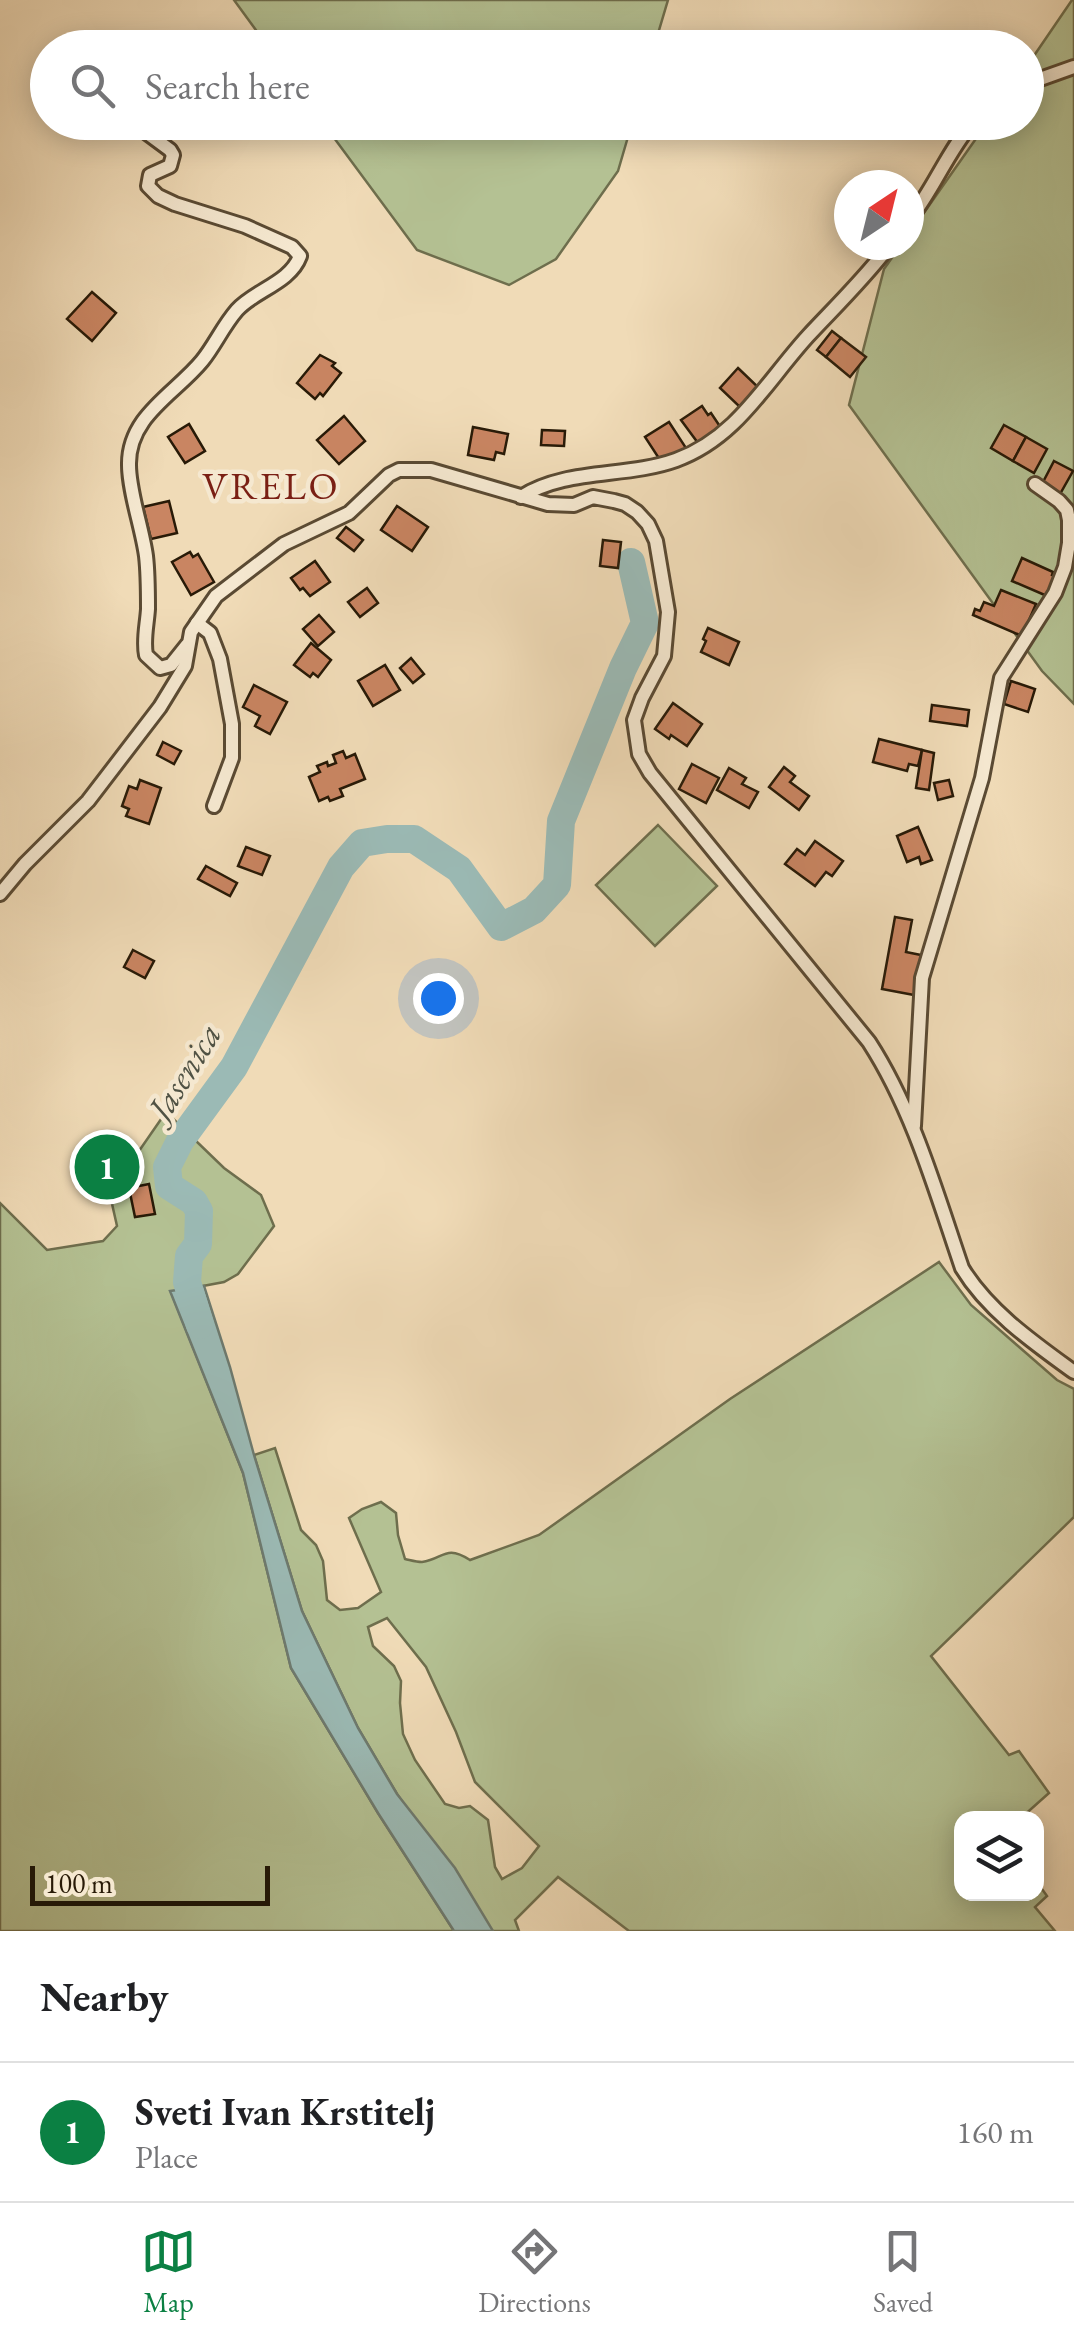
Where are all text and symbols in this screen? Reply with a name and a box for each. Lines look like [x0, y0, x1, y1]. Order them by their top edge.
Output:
search box [30, 30, 1044, 140]
icon: search [65, 58, 120, 113]
text: Search here [145, 61, 310, 110]
north arrow [834, 170, 924, 260]
district label: VRELO [202, 461, 340, 510]
your location [413, 973, 464, 1024]
water label: Jasenica [133, 1014, 231, 1133]
pin: 1 [74, 1130, 140, 1204]
map controls [954, 1811, 1044, 1901]
button: layers [954, 1811, 1044, 1901]
scale bar [30, 1861, 270, 1906]
text: 100 m [45, 1865, 113, 1901]
text: Nearby [40, 1969, 169, 2024]
text: Sveti Ivan Krstitelj [135, 2087, 435, 2136]
text: 1 [64, 2111, 81, 2153]
text: 160 m [957, 2111, 1034, 2153]
text: Place [135, 2136, 198, 2178]
tab: Map [141, 2224, 196, 2320]
tab: Directions [478, 2224, 591, 2320]
tab: Saved [873, 2224, 933, 2320]

